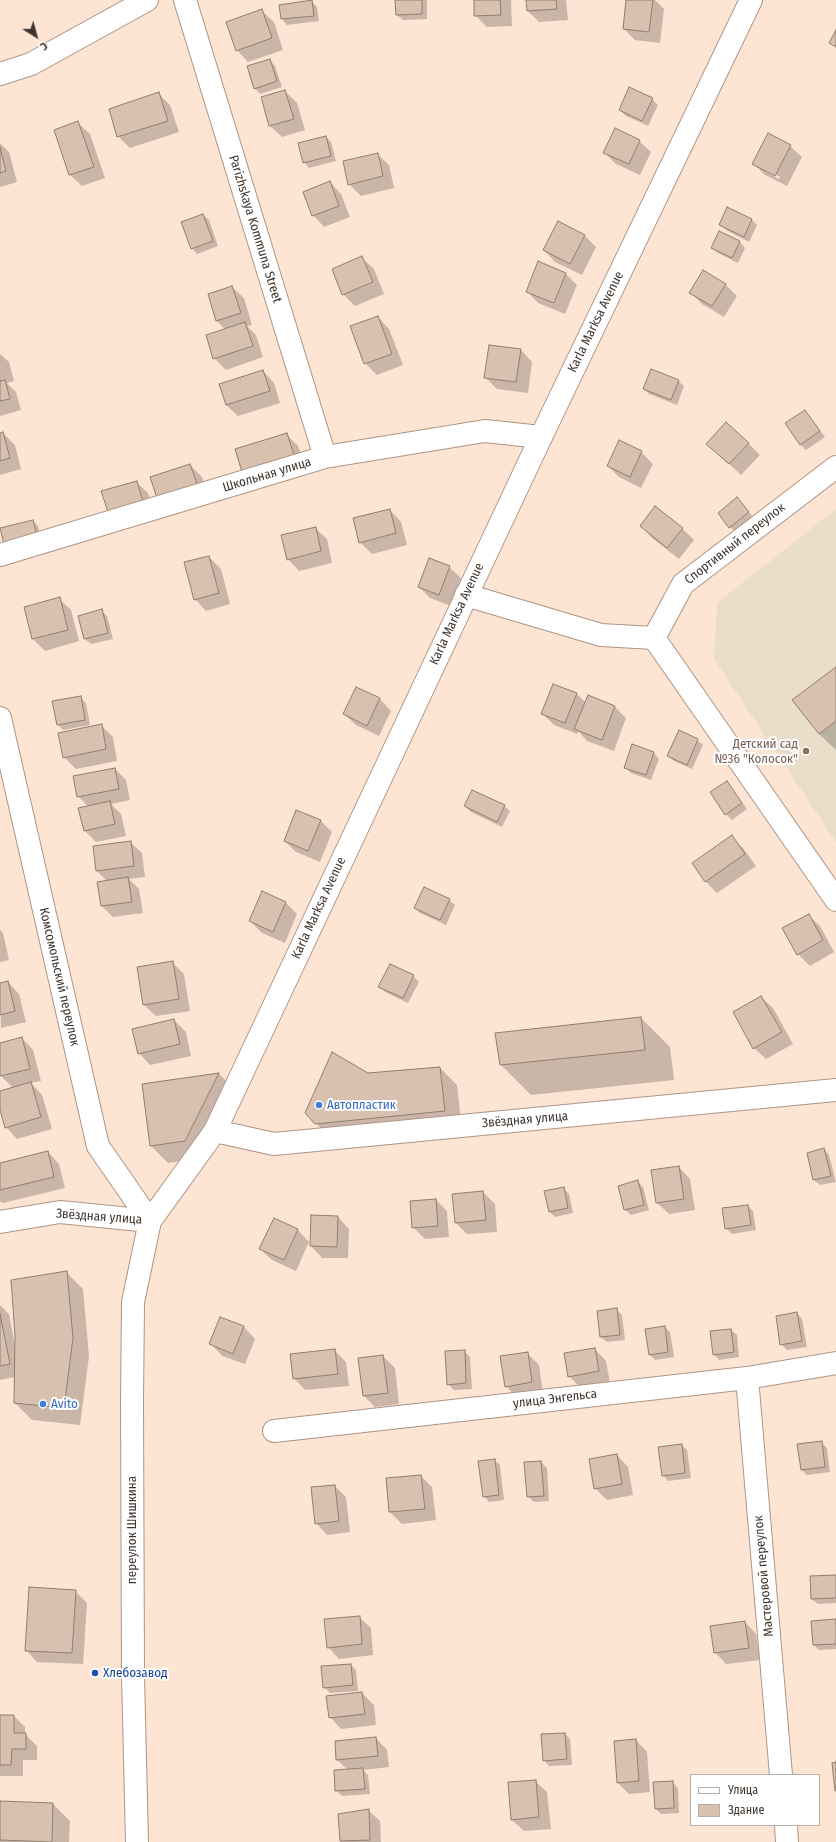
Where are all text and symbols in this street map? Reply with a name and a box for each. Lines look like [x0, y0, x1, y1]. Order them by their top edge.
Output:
north arrow [16, 16, 56, 56]
text: С [37, 39, 50, 53]
street label: Parizhskaya Kommuna Street [225, 153, 285, 305]
street label: Karla Marksa Avenue [565, 269, 627, 375]
street label: Школьная улица [221, 454, 313, 496]
street label: Спортивный переулок [682, 500, 788, 588]
street label: Karla Marksa Avenue [427, 561, 487, 667]
place label: Детский сад №36 "Колосок" [714, 736, 798, 767]
marker: Детский сад №36 "Колосок" [801, 746, 811, 756]
street label: Karla Marksa Avenue [289, 855, 349, 961]
street label: Комсомольский переулок [35, 906, 83, 1048]
place label: Автопластик [327, 1097, 396, 1113]
marker: Автопластик [314, 1100, 324, 1110]
street label: Звёздная улица [481, 1108, 569, 1132]
street label: Звёздная улица [55, 1206, 143, 1228]
street label: улица Энгельса [512, 1386, 598, 1412]
place label: Avito [51, 1396, 78, 1412]
marker: Avito [38, 1399, 48, 1409]
street label: переулок Шишкина [124, 1476, 140, 1584]
street label: Мастеровой переулок [751, 1515, 777, 1637]
place label: Хлебозавод [103, 1665, 167, 1681]
marker: Хлебозавод [90, 1668, 100, 1678]
legend [690, 1774, 820, 1826]
text: Улица [728, 1783, 758, 1797]
text: Здание [728, 1803, 764, 1817]

